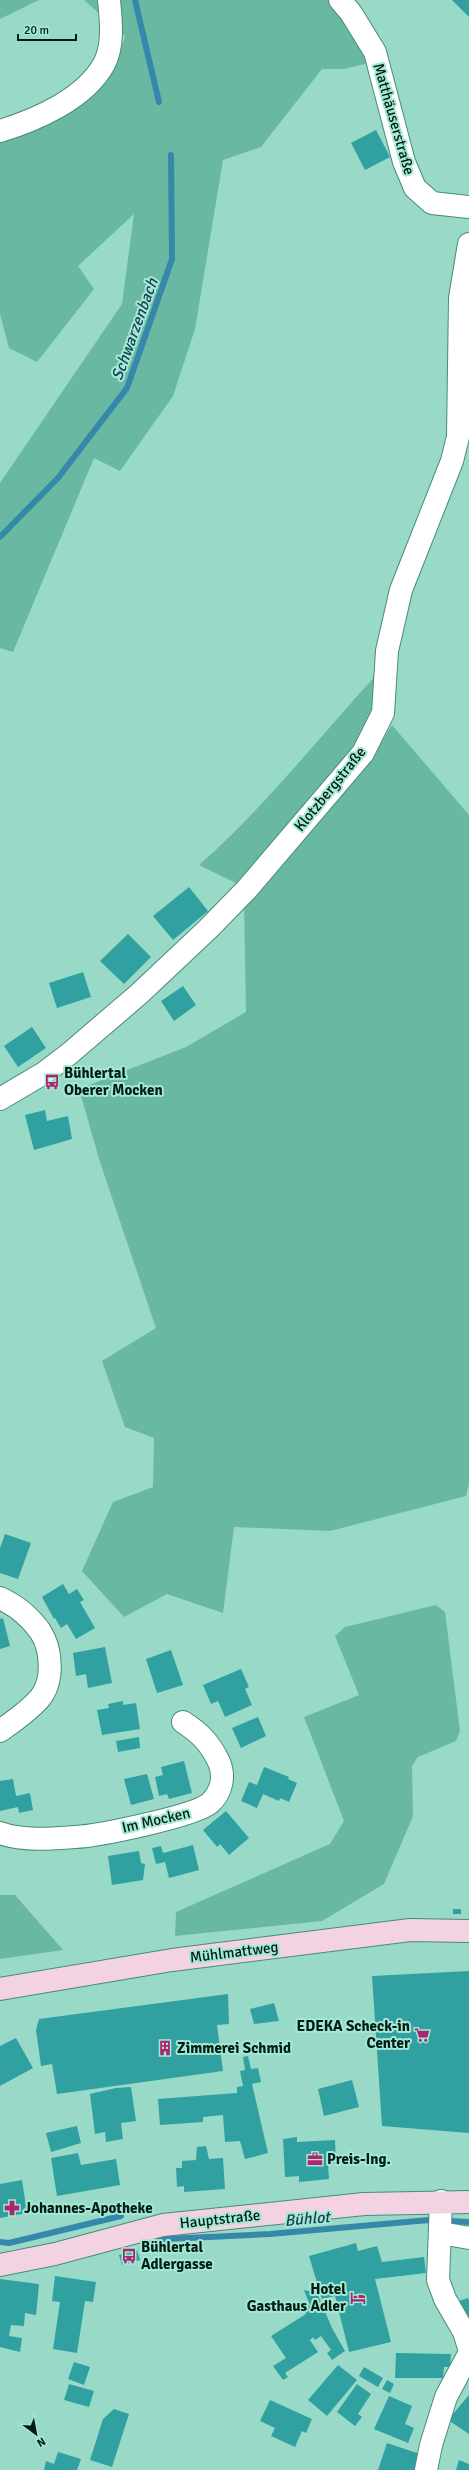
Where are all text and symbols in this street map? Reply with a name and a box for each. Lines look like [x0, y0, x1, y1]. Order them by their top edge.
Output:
scale bar [18, 16, 76, 42]
text: 20 m [24, 23, 49, 38]
street label: Matthäuserstraße [369, 61, 419, 177]
water label: Schwarzenbach [107, 275, 163, 383]
street label: Klotzbergstraße [290, 743, 370, 835]
place label: Bühlertal Oberer Mocken [64, 1064, 163, 1099]
bus stop icon: Bühlertal Oberer Mocken [43, 1073, 61, 1091]
street label: Im Mocken [120, 1803, 192, 1837]
street label: Mühlmattweg [189, 1938, 279, 1966]
place label: EDEKA Scheck-in Center [297, 2017, 410, 2052]
supermarket icon: EDEKA Scheck-in Center [413, 2026, 431, 2044]
building icon: Zimmerei Schmid [156, 2039, 174, 2057]
place label: Zimmerei Schmid [177, 2039, 291, 2057]
office icon: Preis-Ing. [306, 2150, 324, 2168]
place label: Preis-Ing. [327, 2150, 391, 2168]
pharmacy icon: Johannes-Apotheke [3, 2199, 21, 2217]
place label: Johannes-Apotheke [24, 2199, 153, 2217]
street label: Hauptstraße [179, 2206, 261, 2232]
water label: Bühlot [284, 2207, 333, 2231]
place label: Bühlertal Adlergasse [141, 2238, 213, 2273]
bus stop icon: Bühlertal Adlergasse [120, 2247, 138, 2265]
place label: Hotel Gasthaus Adler [247, 2280, 346, 2315]
hotel icon: Hotel Gasthaus Adler [349, 2289, 367, 2307]
north arrow [16, 2414, 56, 2454]
text: N [34, 2435, 48, 2450]

